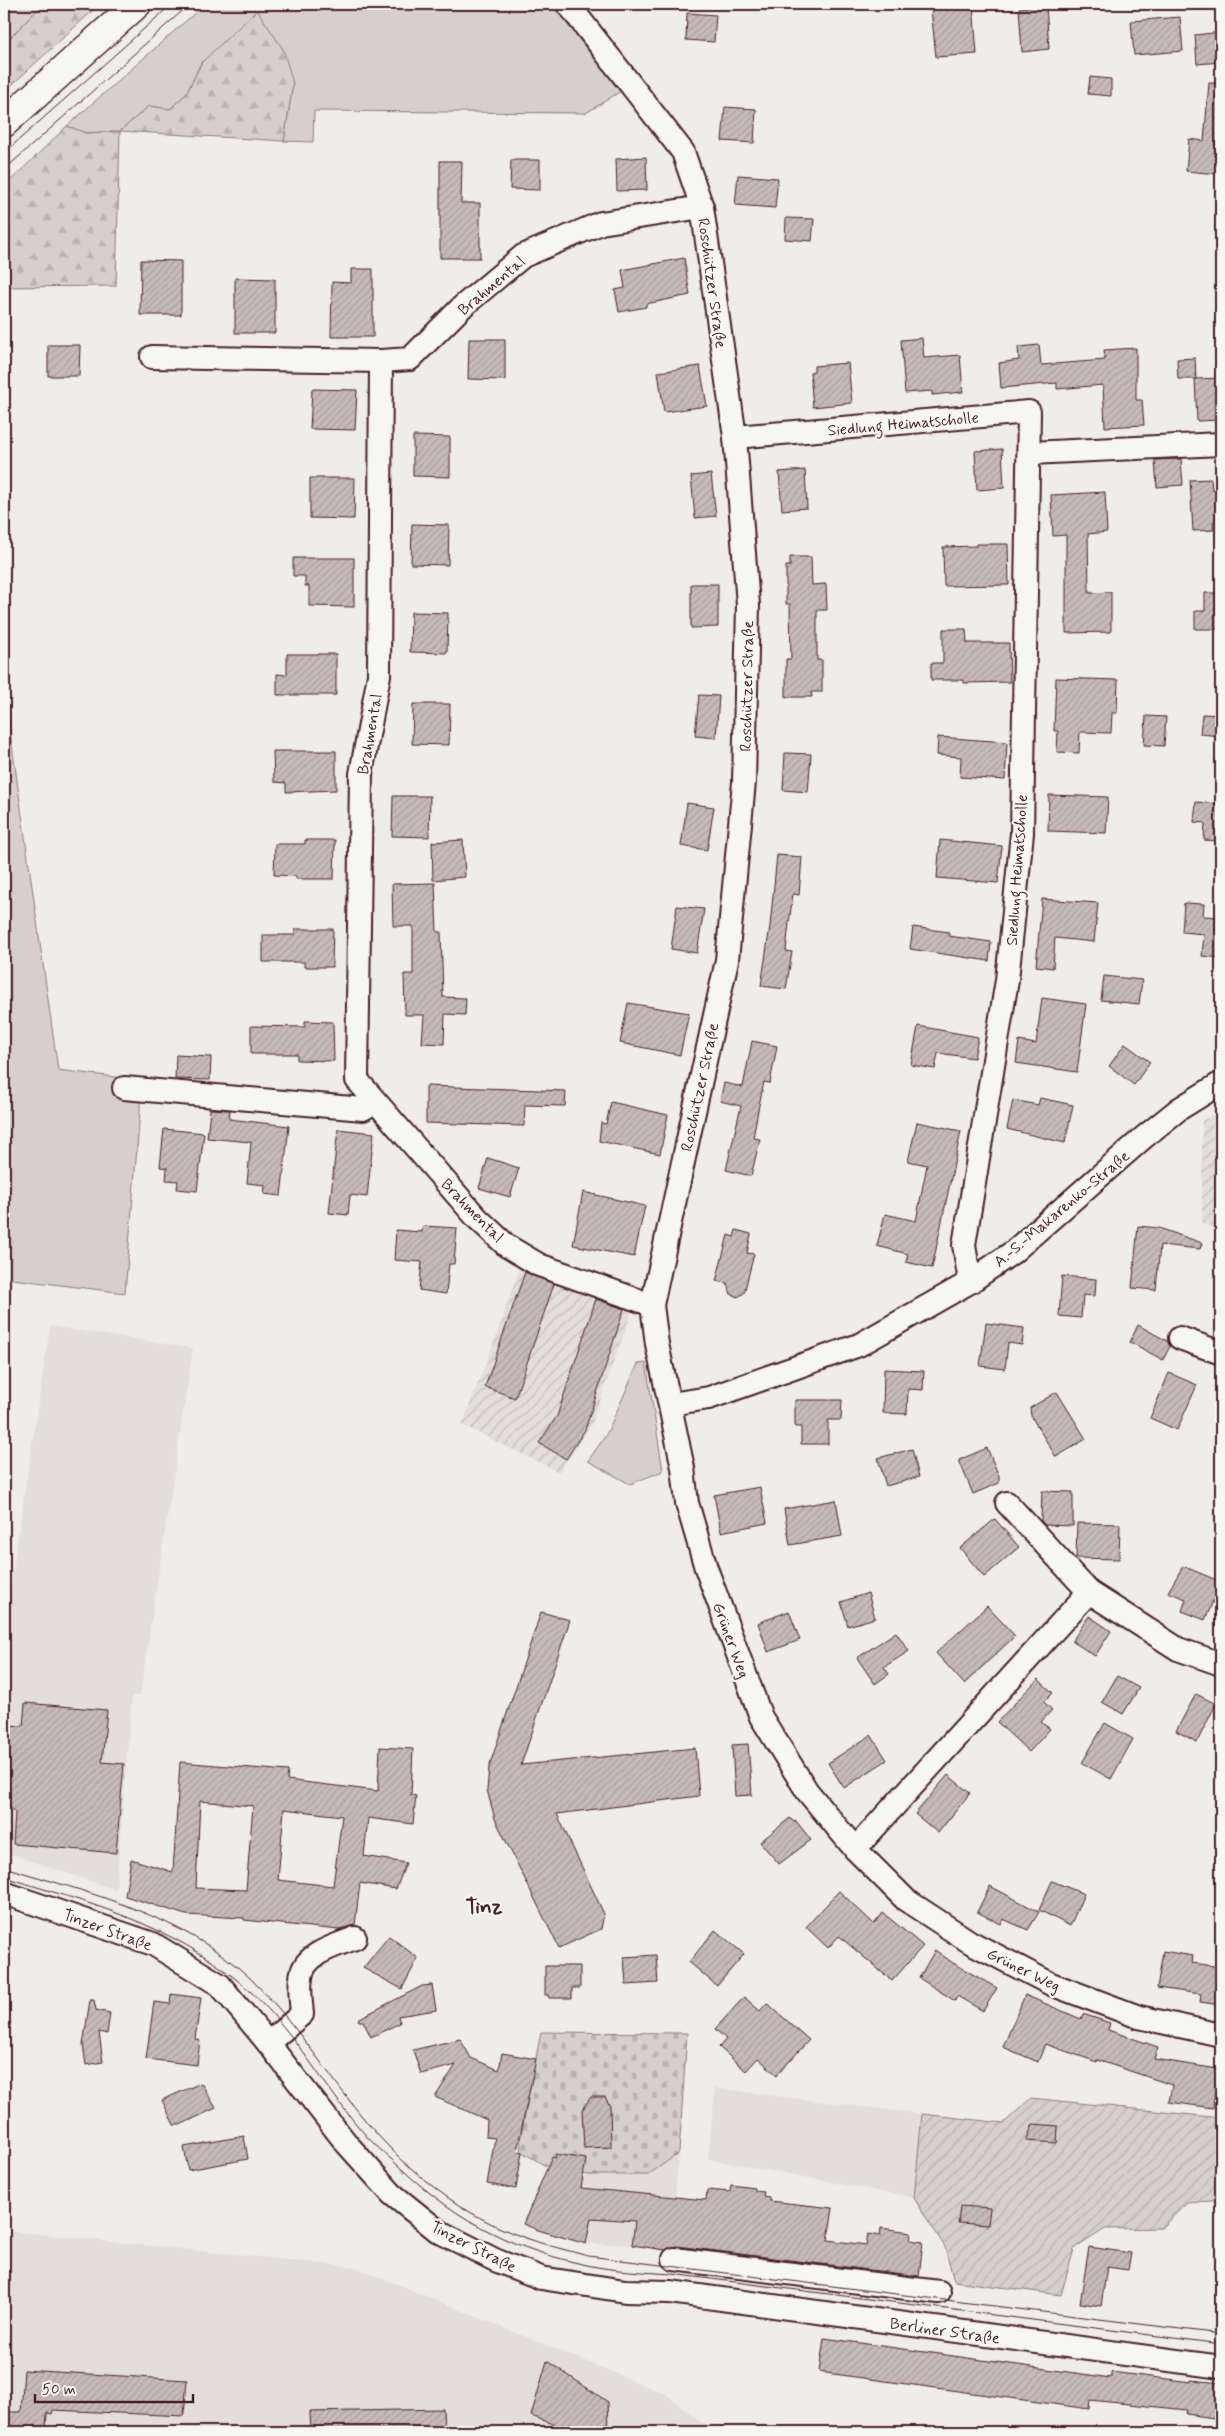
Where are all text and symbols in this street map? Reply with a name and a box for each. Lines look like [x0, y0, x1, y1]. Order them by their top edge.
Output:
street label: Roschützer Straße [692, 217, 731, 350]
street label: Brahmental [454, 252, 530, 320]
street label: Siedlung Heimatscholle [827, 407, 980, 443]
street label: Roschützer Straße [736, 620, 759, 752]
street label: Brahmental [353, 692, 388, 776]
street label: Siedlung Heimatscholle [1002, 794, 1034, 947]
street label: Roschützer Straße [677, 1021, 724, 1154]
street label: A.-S.-Makarenko-Straße [990, 1146, 1134, 1272]
street label: Brahmental [436, 1174, 508, 1248]
street label: Grüner Weg [707, 1600, 754, 1681]
district label: Tinz [466, 1893, 503, 1921]
street label: Tinzer Straße [60, 1905, 155, 1956]
street label: Grüner Weg [983, 1944, 1064, 1997]
street label: Tinzer Straße [427, 2217, 520, 2278]
street label: Berliner Straße [889, 2313, 1001, 2350]
scale bar [35, 2371, 192, 2403]
text: 50 m [42, 2380, 76, 2400]

